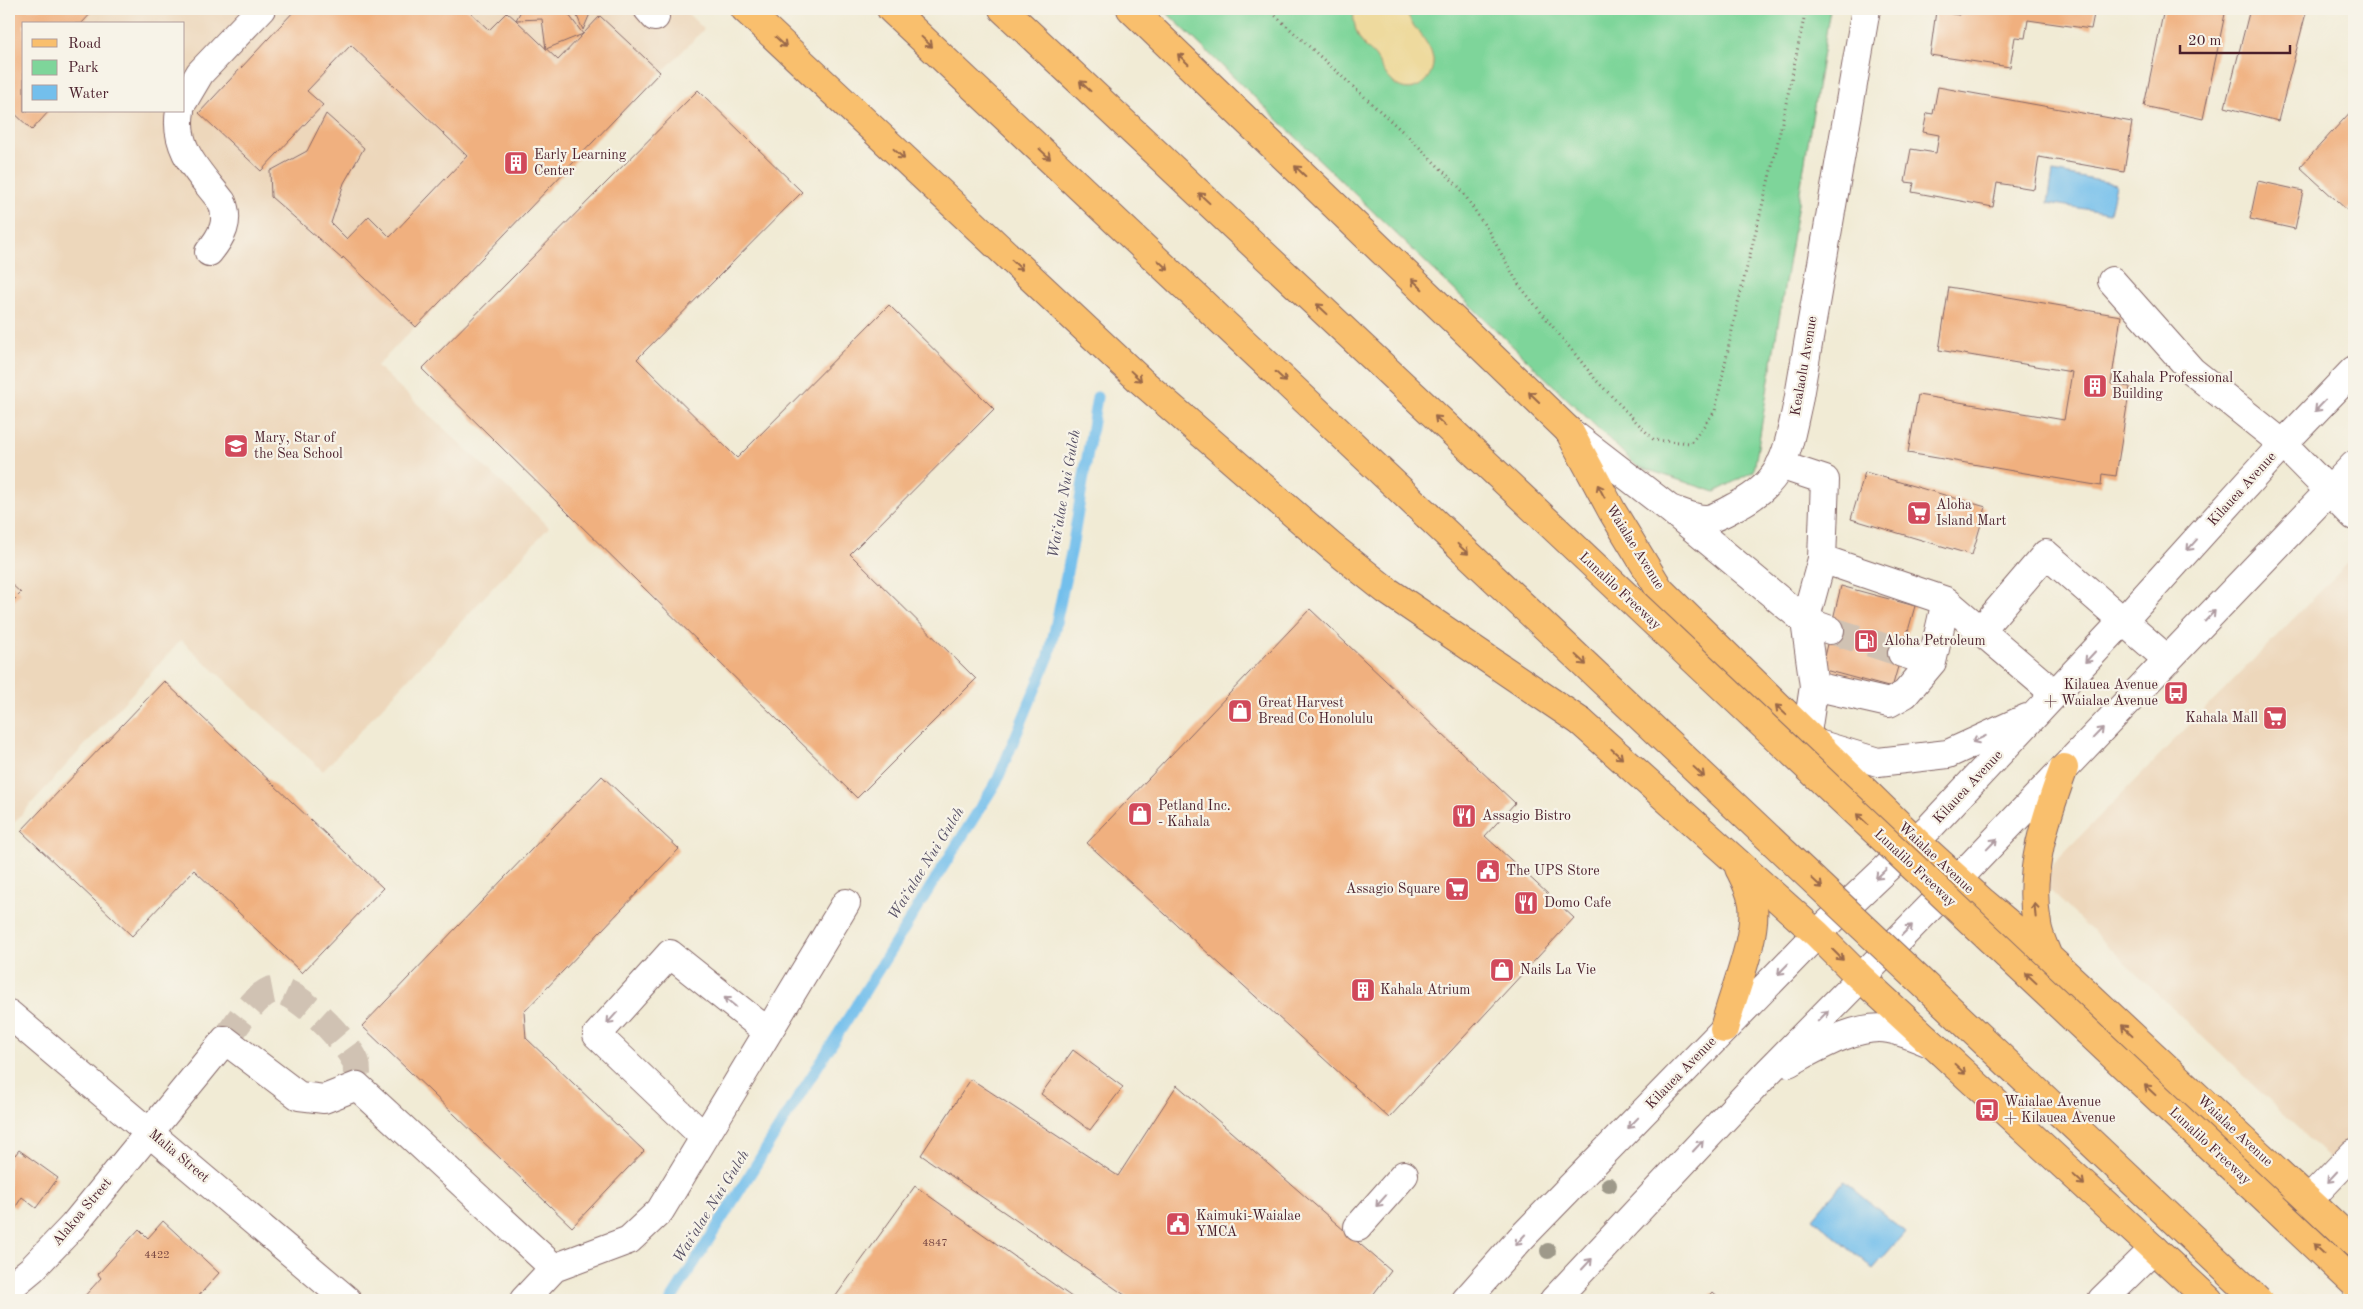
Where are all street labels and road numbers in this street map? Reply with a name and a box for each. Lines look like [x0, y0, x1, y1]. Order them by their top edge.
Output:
street label: Kealaolu Avenue [1788, 315, 1820, 417]
street label: Kilauea Avenue [2205, 449, 2279, 529]
street label: Waialae Avenue [1603, 502, 1667, 592]
street label: Lunalilo Freeway [1576, 550, 1664, 633]
street label: Kilauea Avenue [1931, 748, 2005, 826]
street label: Waialae Avenue [1896, 820, 1976, 896]
street label: Lunalilo Freeway [1871, 827, 1959, 910]
street label: Kilauea Avenue [1643, 1034, 1719, 1112]
street label: Waialae Avenue [2195, 1093, 2275, 1169]
street label: Lunalilo Freeway [2166, 1105, 2254, 1188]
street label: Malia Street [146, 1127, 212, 1185]
street label: Alakoa Street [50, 1175, 114, 1249]

